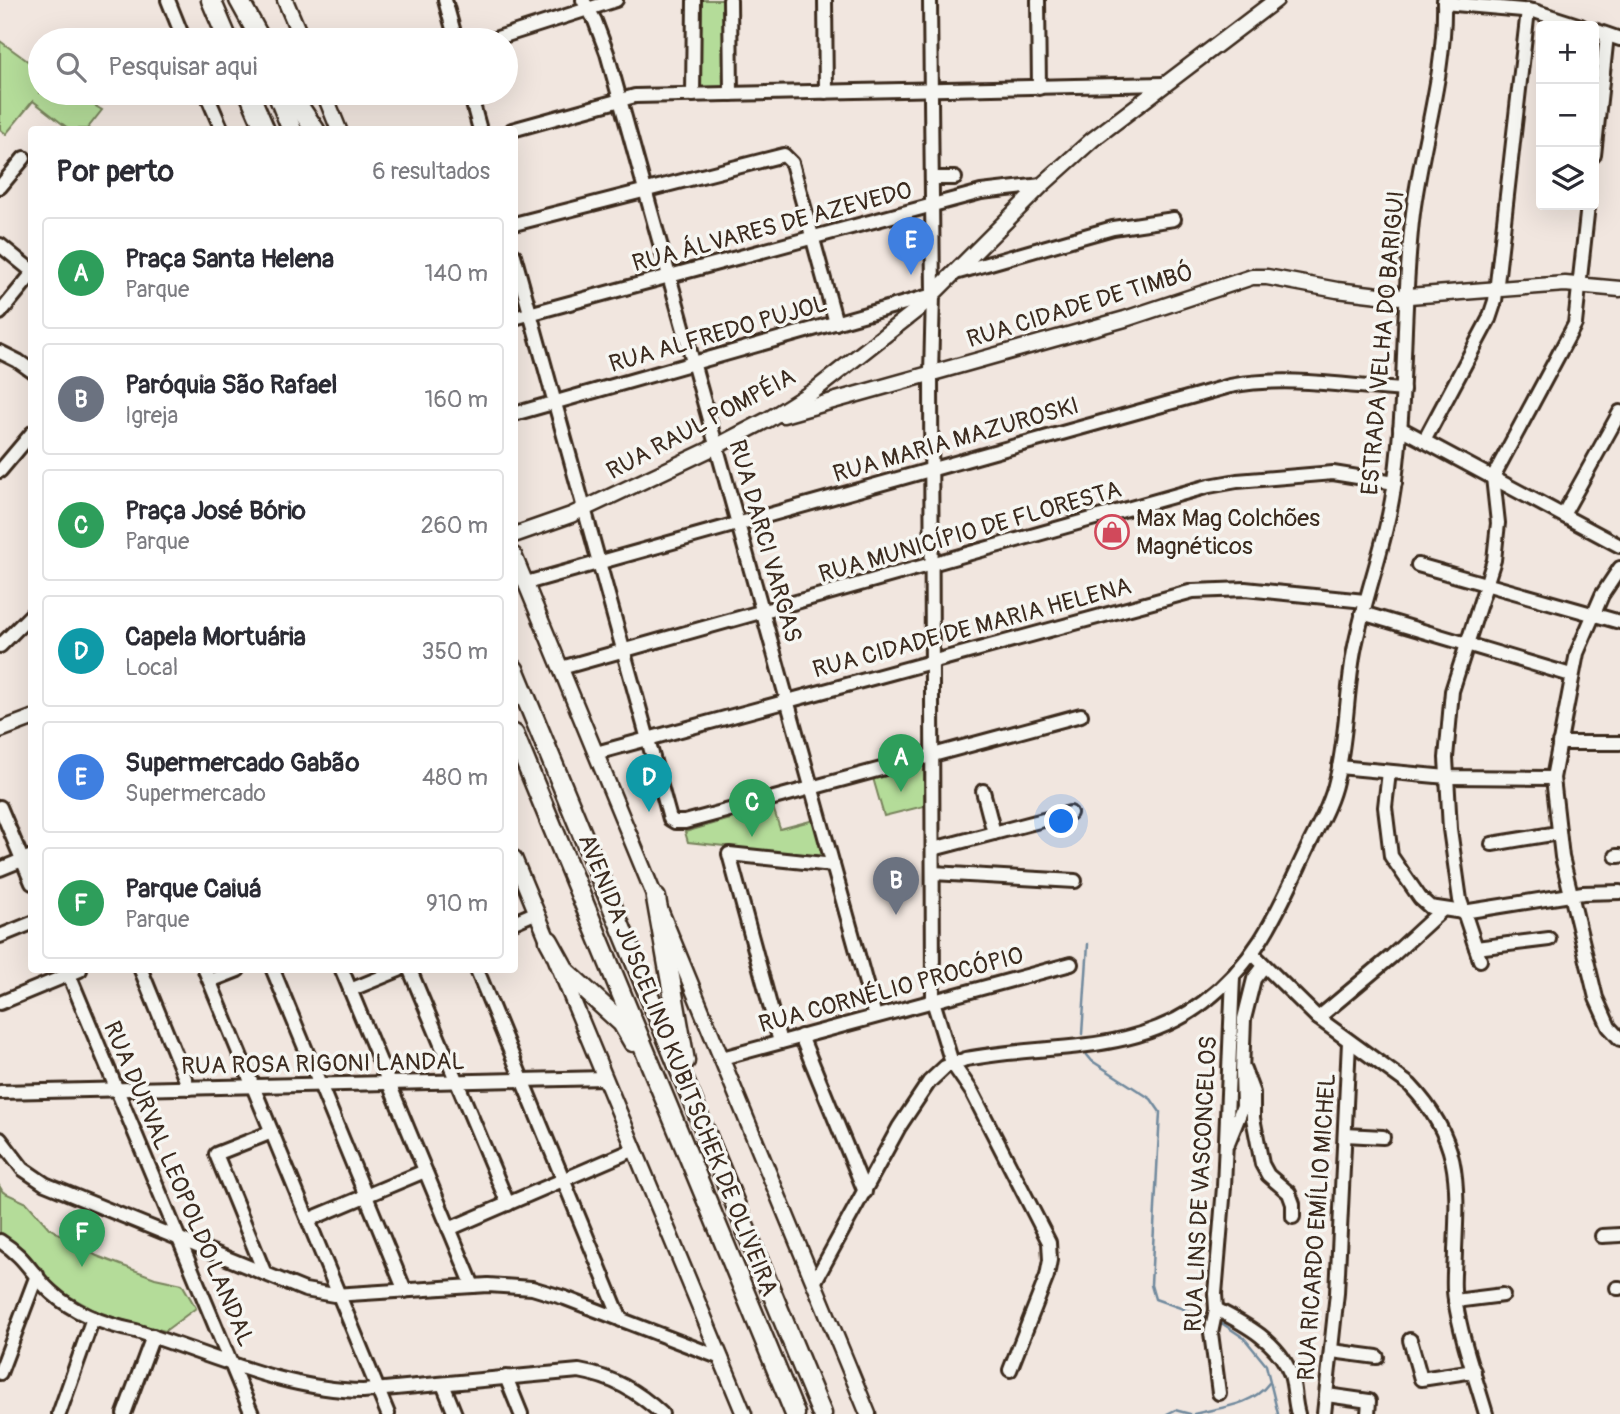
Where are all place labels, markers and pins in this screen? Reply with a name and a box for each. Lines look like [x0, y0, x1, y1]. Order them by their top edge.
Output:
pin: E [888, 217, 934, 275]
place label: Max Mag Colchões Magnéticos [1136, 504, 1320, 561]
shop icon: Max Mag Colchões Magnéticos [1093, 513, 1131, 551]
pin: A [878, 734, 924, 792]
pin: D [626, 754, 672, 812]
pin: C [729, 779, 775, 837]
pin: B [873, 857, 919, 915]
pin: F [59, 1209, 105, 1267]

